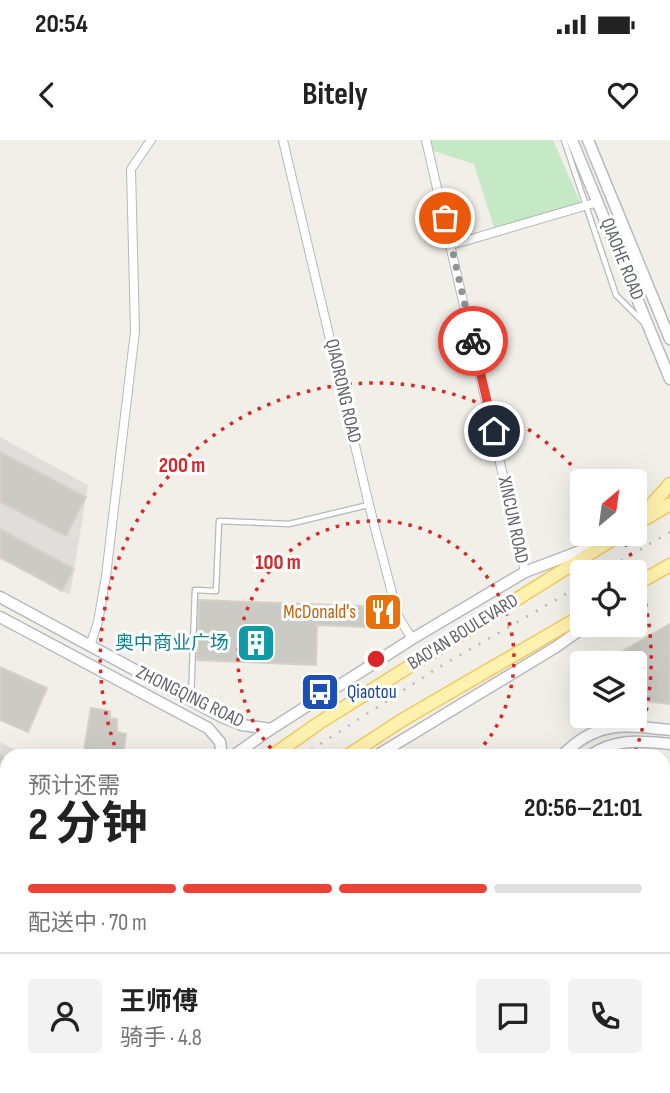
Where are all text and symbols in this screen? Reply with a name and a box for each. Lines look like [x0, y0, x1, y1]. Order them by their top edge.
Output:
text: 20:54 [35, 9, 88, 40]
text: Bitely [302, 75, 368, 114]
icon: back [28, 76, 66, 114]
icon: heart [604, 76, 642, 114]
pin [415, 188, 475, 248]
icon: bag [426, 199, 464, 237]
street label: QIAOHE ROAD [595, 215, 649, 303]
courier [438, 306, 508, 376]
icon: bike [454, 322, 492, 360]
street label: QIAORONG ROAD [320, 337, 366, 445]
pin [464, 401, 524, 461]
icon: home [475, 412, 513, 450]
text: 200 m [159, 453, 205, 478]
north arrow [570, 469, 648, 546]
map controls [570, 469, 647, 728]
street label: XINCUN ROAD [492, 473, 533, 566]
text: 100 m [255, 550, 301, 575]
button: locate [570, 560, 647, 637]
street label: BAO'AN BOULEVARD [403, 589, 523, 675]
restaurant icon: McDonald's [362, 591, 404, 633]
place label: McDonald's [283, 601, 356, 624]
building icon: 奥中商业广场 [235, 622, 277, 664]
place label: 奥中商业广场 [115, 632, 229, 655]
centre of rings [364, 647, 388, 671]
button: layers [570, 651, 647, 728]
street label: ZHONGQING ROAD [132, 661, 248, 733]
bus stop icon: Qiaotou [299, 671, 341, 713]
place label: Qiaotou [347, 681, 397, 704]
text: 预计还需 [28, 772, 120, 800]
text: 20:56–21:01 [524, 793, 642, 824]
text: 2 分钟 [28, 798, 147, 853]
text: 配送中 · 70 m [28, 909, 147, 937]
button: person [28, 979, 102, 1053]
button: chat [476, 979, 550, 1053]
button: phone [568, 979, 642, 1053]
text: 王师傅 [120, 987, 198, 1018]
text: 骑手 · 4.8 [120, 1024, 202, 1052]

